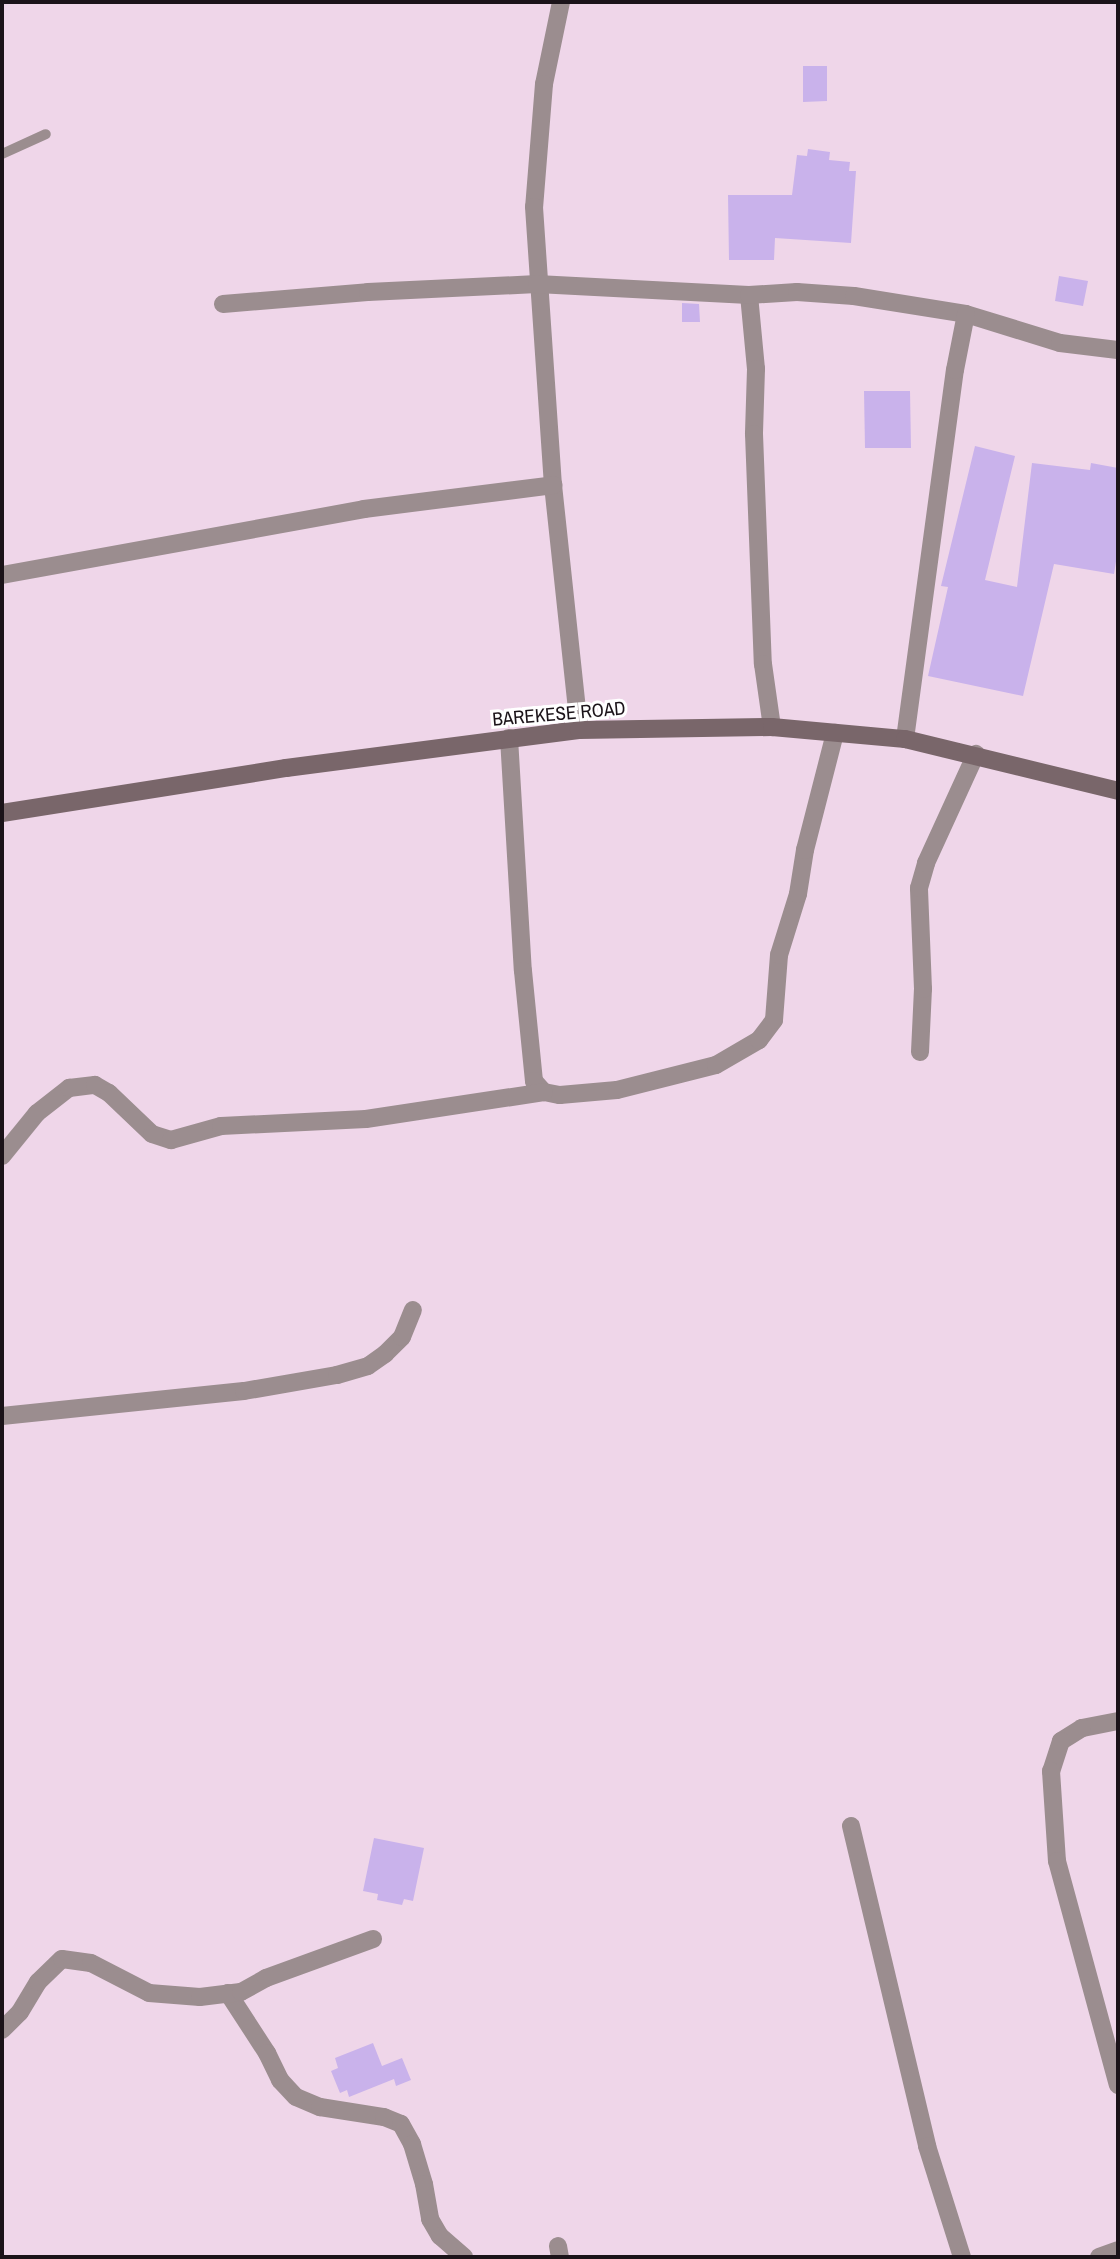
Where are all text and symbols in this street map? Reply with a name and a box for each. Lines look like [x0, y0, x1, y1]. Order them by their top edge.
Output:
street label: BAREKESE ROAD [492, 697, 626, 731]

